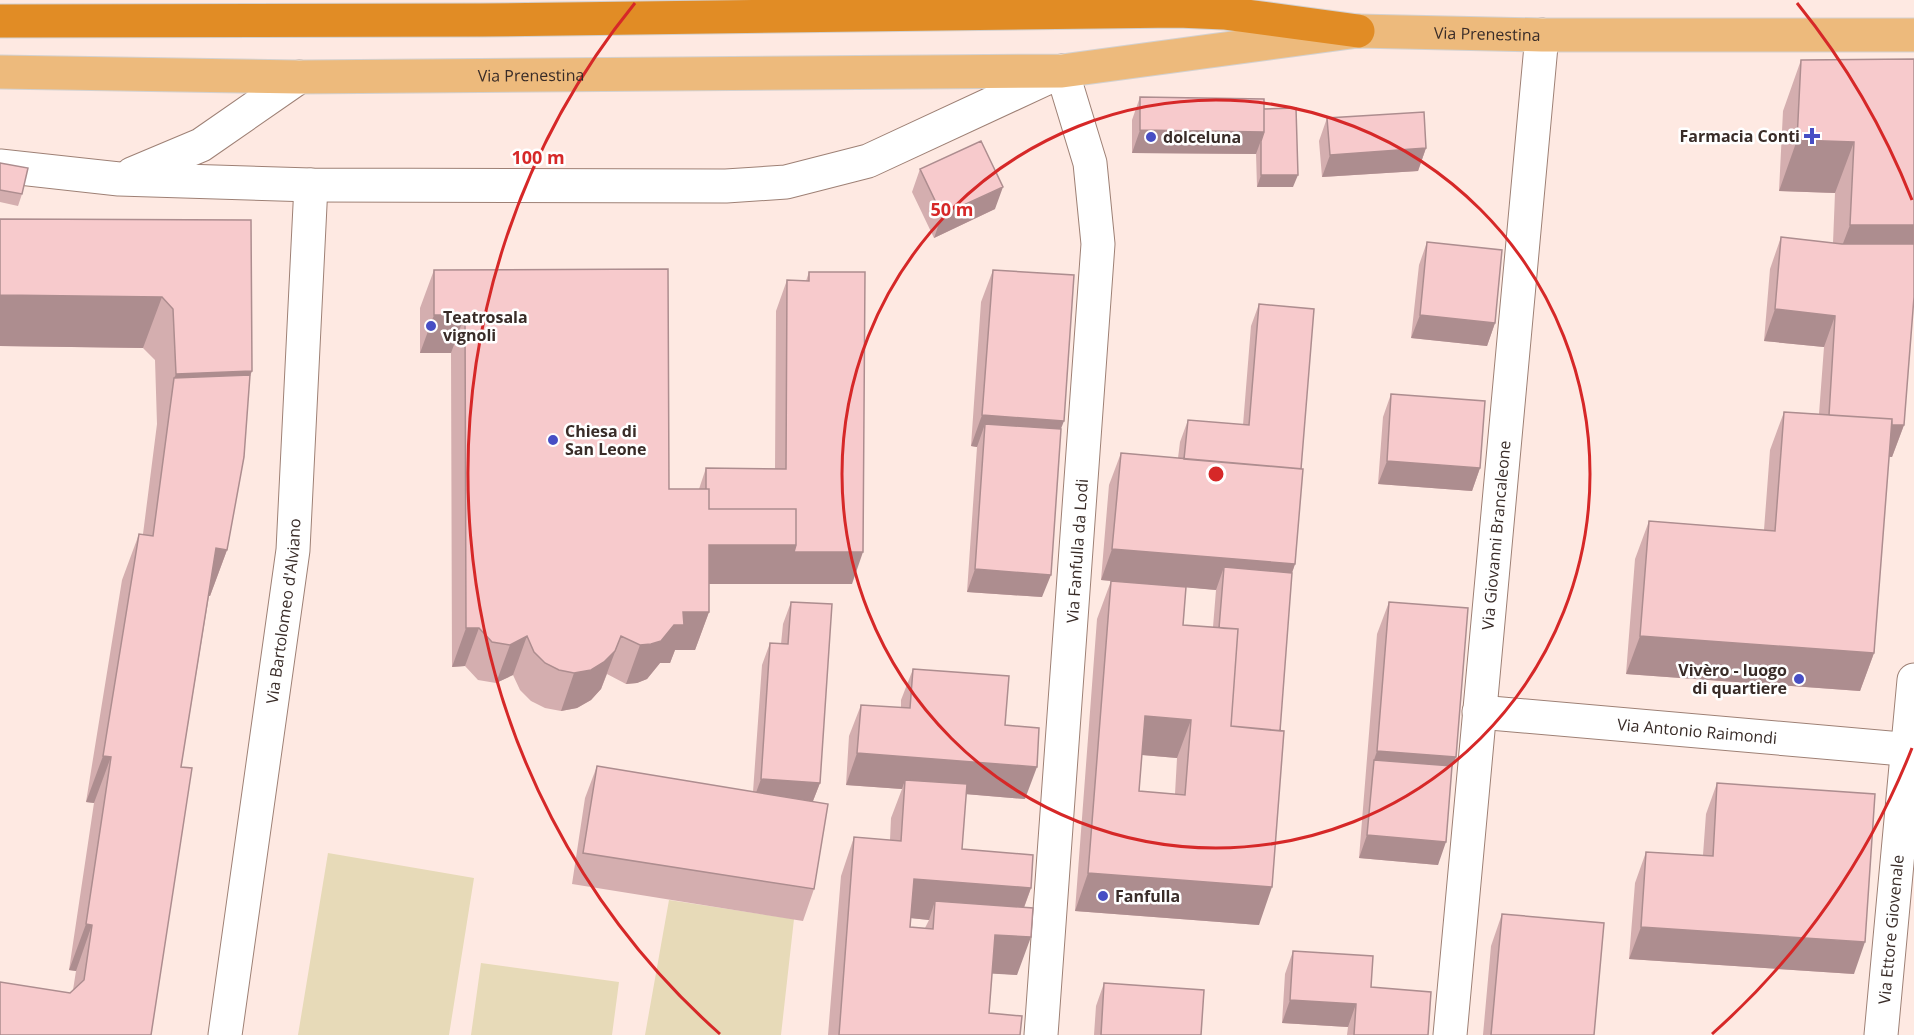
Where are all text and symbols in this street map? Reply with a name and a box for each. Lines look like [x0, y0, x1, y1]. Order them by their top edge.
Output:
street label: Via Prenestina [1434, 22, 1541, 46]
street label: Via Prenestina [478, 64, 584, 87]
place label: Farmacia Conti [1680, 125, 1800, 147]
place label: dolceluna [1163, 126, 1241, 148]
marker: Farmacia Conti [1805, 129, 1819, 143]
marker: dolceluna [1144, 130, 1158, 144]
text: 100 m [511, 145, 565, 169]
text: 50 m [931, 197, 973, 221]
place label: Teatrosala vignoli [443, 306, 528, 346]
marker: Teatrosala vignoli [424, 319, 438, 333]
place label: Chiesa di San Leone [565, 420, 647, 460]
marker: Chiesa di San Leone [546, 433, 560, 447]
street label: Via Giovanni Brancaleone [1476, 439, 1516, 631]
centre of rings [1206, 464, 1226, 484]
street label: Via Fanfulla da Lodi [1061, 478, 1093, 624]
street label: Via Bartolomeo d'Alviano [261, 518, 306, 705]
place label: Vivèro - luogo di quartiere [1678, 659, 1787, 699]
marker: Vivèro - luogo di quartiere [1792, 672, 1806, 686]
street label: Via Antonio Raimondi [1616, 713, 1778, 749]
street label: Via Ettore Giovenale [1873, 854, 1909, 1005]
place label: Fanfulla [1115, 885, 1180, 907]
marker: Fanfulla [1096, 889, 1110, 903]

